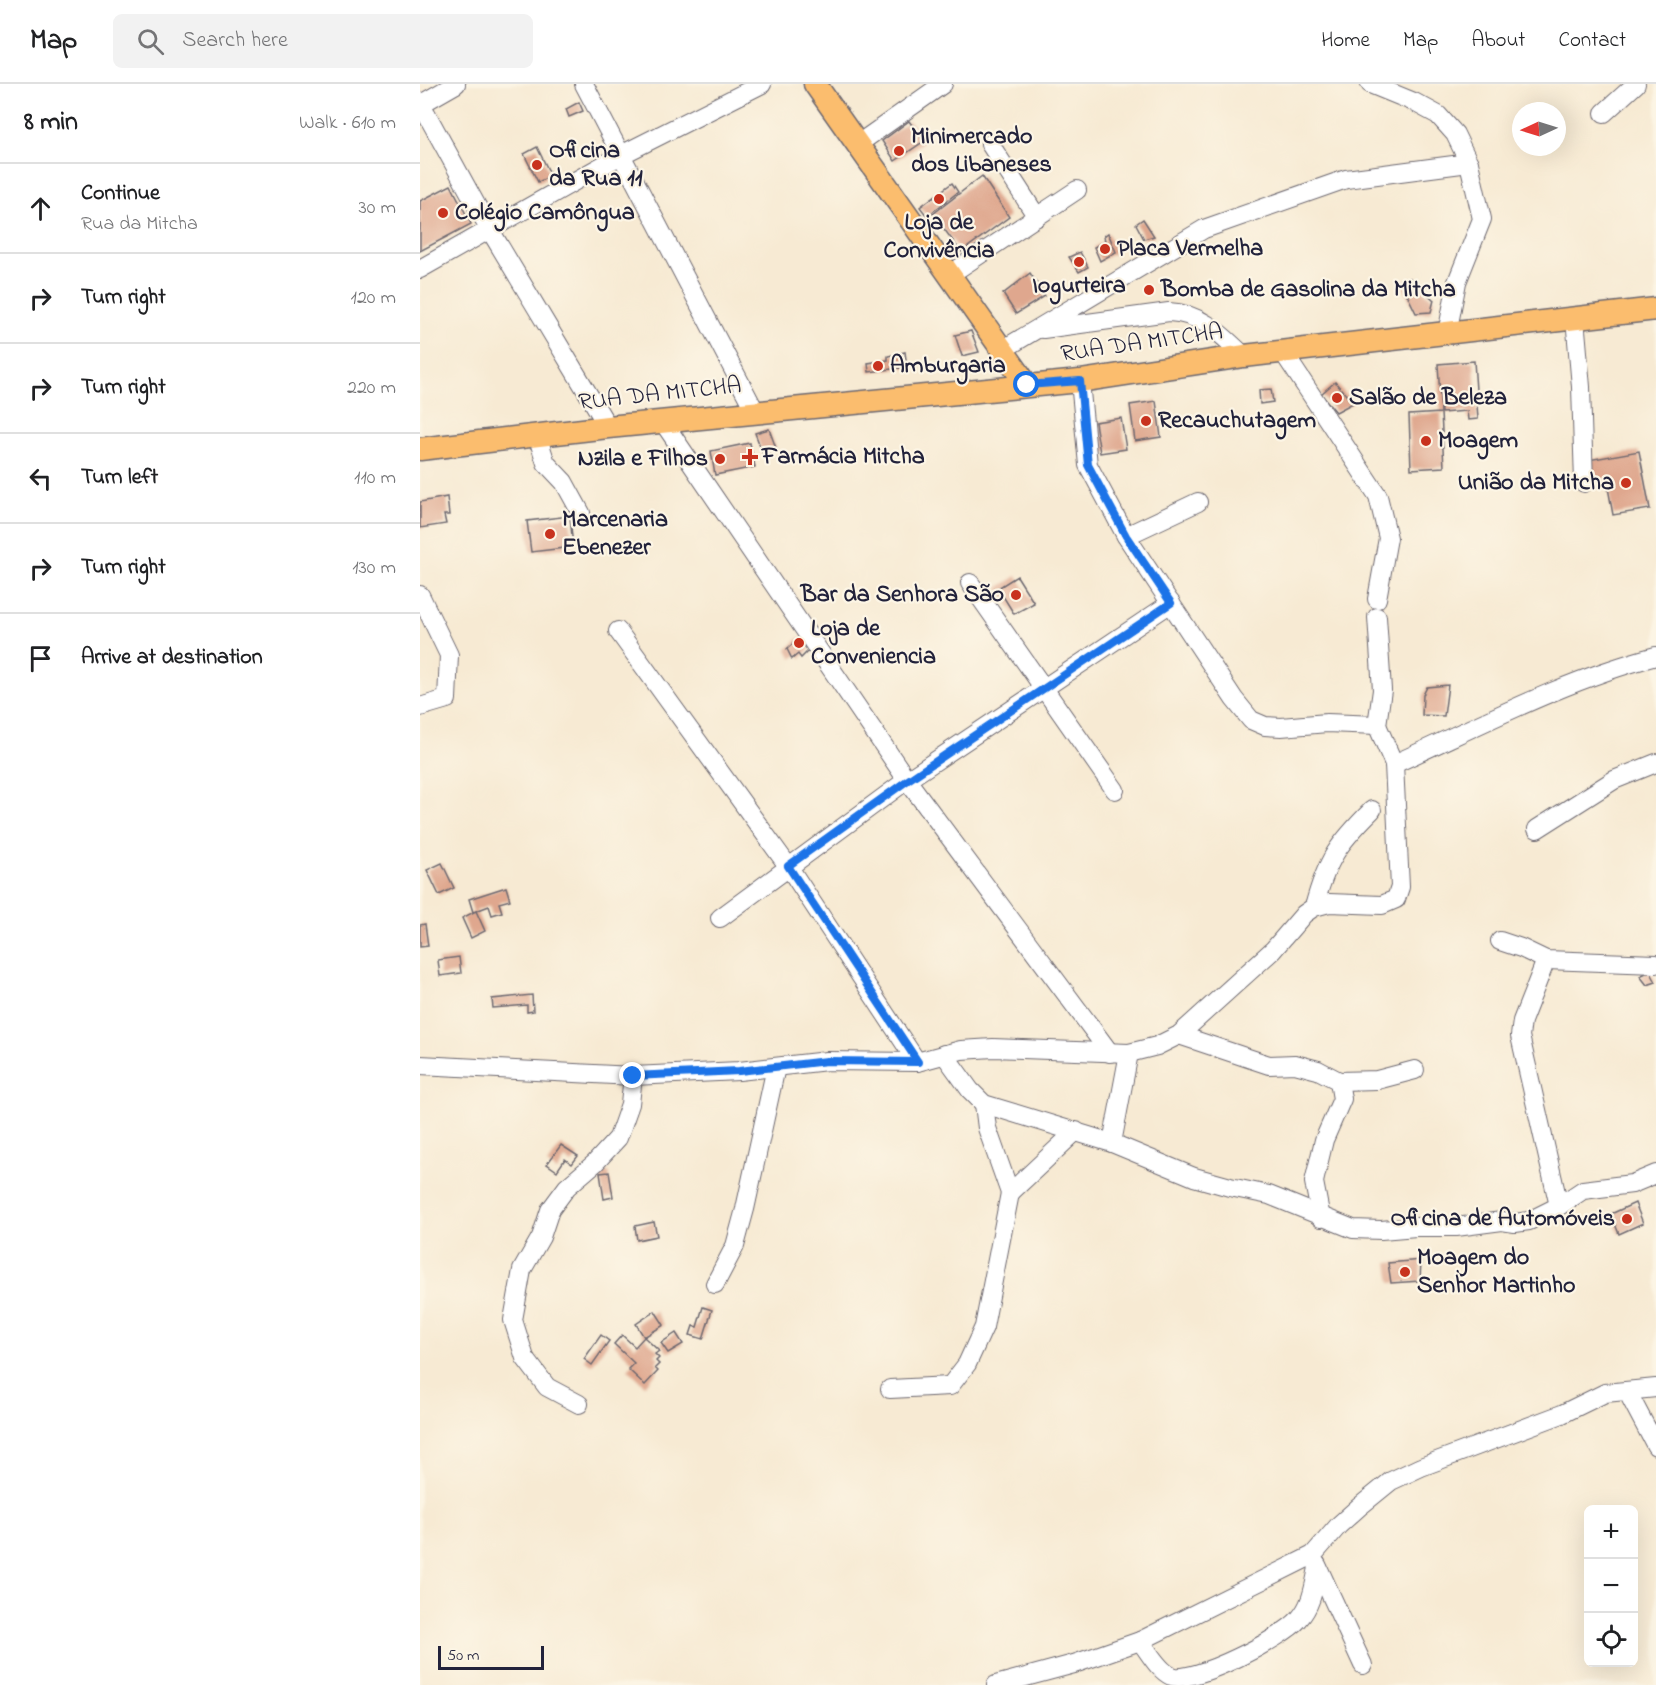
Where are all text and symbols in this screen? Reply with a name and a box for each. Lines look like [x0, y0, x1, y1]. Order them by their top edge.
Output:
search box [113, 14, 533, 68]
text: Map [30, 21, 77, 62]
icon: search [134, 25, 167, 58]
text: Search here [182, 25, 288, 57]
text: Home [1321, 26, 1370, 56]
text: Map [1403, 26, 1438, 56]
text: About [1471, 26, 1525, 56]
text: Contact [1558, 26, 1626, 56]
north arrow [1512, 102, 1566, 156]
text: 8 min [24, 104, 78, 142]
text: Walk · 610 m [299, 109, 396, 138]
place label: Minimercado dos Libaneses [911, 120, 1052, 183]
place label: Oficina da Rua 11 [549, 134, 643, 197]
marker: Minimercado dos Libaneses [892, 144, 906, 158]
marker: Oficina da Rua 11 [530, 158, 544, 172]
text: Continue [81, 178, 160, 210]
icon: ahead [24, 192, 57, 225]
marker: Loja de Convivência [932, 192, 946, 206]
text: 30 m [359, 194, 396, 223]
place label: Colégio Camôngua [455, 196, 635, 232]
marker: Colégio Camôngua [436, 206, 450, 220]
place label: Loja de Convivência [884, 206, 994, 269]
text: Rua da Mitcha [81, 210, 198, 239]
place label: Placa Vermelha [1117, 232, 1263, 267]
marker: Placa Vermelha [1098, 242, 1112, 256]
marker: Iogurteira [1072, 255, 1086, 269]
place label: Iogurteira [1032, 269, 1126, 305]
place label: Bomba de Gasolina da Mitcha [1160, 273, 1456, 308]
icon: right [24, 282, 57, 315]
text: Turn right [81, 282, 166, 314]
marker: Bomba de Gasolina da Mitcha [1142, 283, 1156, 297]
text: 120 m [351, 284, 396, 313]
street label: RUA DA MITCHA [1059, 315, 1225, 373]
place label: Amburgaria [890, 349, 1006, 385]
marker: Amburgaria [871, 359, 885, 373]
street label: RUA DA MITCHA [577, 369, 743, 421]
route start [1013, 371, 1039, 397]
icon: right [24, 372, 57, 405]
text: Turn right [81, 372, 166, 404]
text: 220 m [347, 374, 396, 403]
place label: Salão de Beleza [1349, 381, 1507, 416]
marker: Salão de Beleza [1330, 391, 1344, 405]
place label: Recauchutagem [1158, 404, 1317, 440]
marker: Recauchutagem [1139, 414, 1153, 428]
place label: Moagem [1438, 424, 1519, 460]
marker: Moagem [1419, 434, 1433, 448]
place label: Farmácia Mitcha [761, 440, 925, 475]
place label: Nzila e Filhos [578, 442, 708, 477]
marker: Farmácia Mitcha [743, 450, 757, 464]
marker: Nzila e Filhos [713, 452, 727, 466]
icon: left [24, 462, 57, 495]
text: Turn left [81, 462, 158, 494]
text: 110 m [354, 464, 396, 493]
place label: União da Mitcha [1458, 466, 1614, 501]
marker: União da Mitcha [1619, 476, 1633, 490]
place label: Marcenaria Ebenezer [562, 503, 668, 566]
marker: Marcenaria Ebenezer [543, 527, 557, 541]
icon: right [24, 552, 57, 585]
text: Turn right [81, 552, 166, 584]
text: 130 m [352, 554, 396, 583]
place label: Bar da Senhora São [800, 578, 1004, 613]
marker: Bar da Senhora São [1009, 588, 1023, 602]
place label: Loja de Conveniencia [811, 612, 936, 675]
marker: Loja de Conveniencia [792, 636, 806, 650]
icon: arrive [24, 642, 57, 675]
text: Arrive at destination [81, 642, 263, 674]
route end [619, 1062, 645, 1088]
place label: Oficina de Automóveis [1390, 1202, 1615, 1237]
marker: Oficina de Automóveis [1620, 1212, 1634, 1226]
place label: Moagem do Senhor Martinho [1417, 1241, 1575, 1304]
marker: Moagem do Senhor Martinho [1398, 1265, 1412, 1279]
map controls [1584, 1505, 1638, 1667]
button: + [1584, 1505, 1638, 1559]
button: − [1584, 1559, 1638, 1613]
button: locate [1584, 1613, 1638, 1667]
scale bar [438, 1643, 544, 1670]
text: 50 m [447, 1644, 479, 1668]

